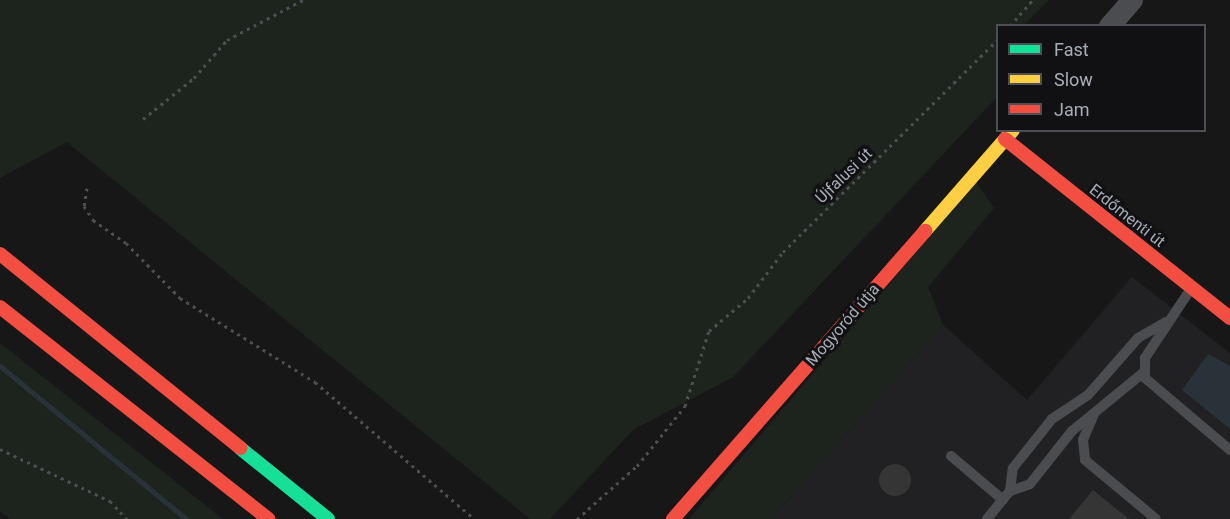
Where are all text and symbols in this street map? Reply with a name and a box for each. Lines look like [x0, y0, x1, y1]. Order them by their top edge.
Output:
legend [996, 24, 1206, 132]
text: Fast [1054, 39, 1089, 60]
text: Slow [1054, 69, 1093, 90]
text: Jam [1054, 99, 1090, 120]
street label: Újfalusi út [812, 144, 876, 208]
street label: Erdőmenti út [1085, 180, 1169, 252]
street label: Mogyoród útja [802, 280, 884, 370]

